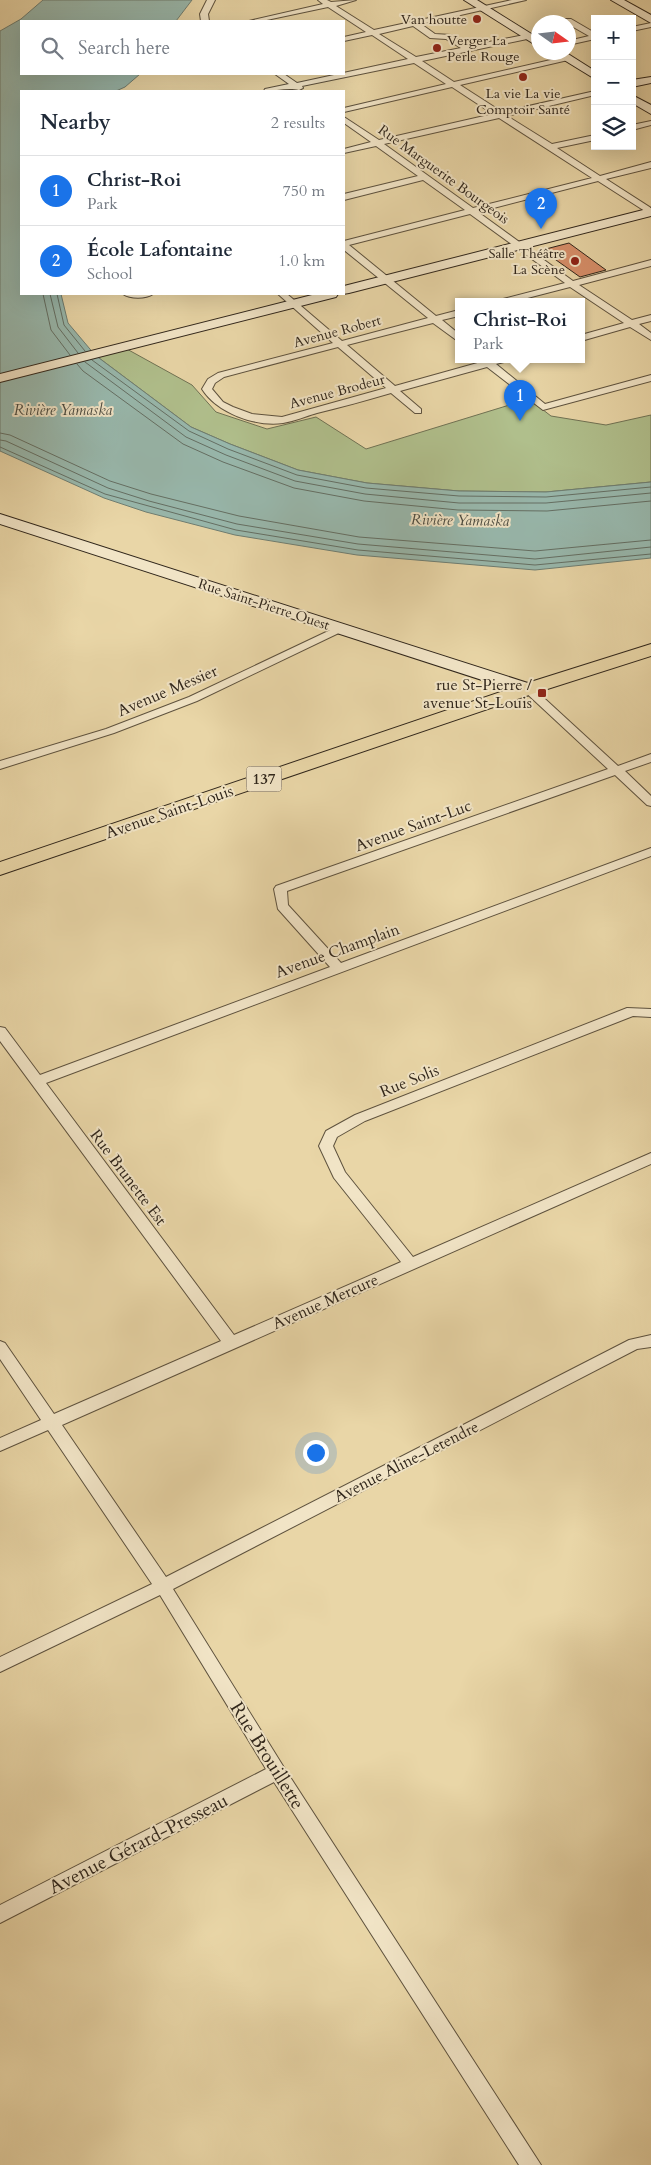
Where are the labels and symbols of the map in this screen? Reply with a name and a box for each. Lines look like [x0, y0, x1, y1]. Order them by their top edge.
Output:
place label: Van houtte [401, 10, 467, 29]
marker: Van houtte [471, 13, 483, 25]
north arrow [531, 15, 576, 60]
place label: Verger La Perle Rouge [447, 31, 520, 66]
marker: Verger La Perle Rouge [431, 42, 443, 54]
marker: La vie La vie Comptoir Santé [517, 71, 529, 83]
place label: La vie La vie Comptoir Santé [476, 84, 570, 119]
street label: Rue Marguerite Bourgeois [374, 120, 513, 229]
pin: 2 [525, 188, 557, 229]
place label: Salle Théâtre La Scène [488, 244, 565, 279]
marker: Salle Théâtre La Scène [569, 255, 581, 267]
street label: Avenue Robert [291, 311, 384, 352]
street label: Avenue Brodeur [287, 369, 388, 413]
pin: 1 [504, 380, 536, 421]
water label: Rivière Yamaska [14, 400, 113, 420]
water label: Rivière Yamaska [411, 509, 510, 531]
street label: Rue Saint-Pierre Ouest [196, 574, 333, 635]
street label: Avenue Messier [114, 660, 221, 722]
place label: rue St-Pierre / avenue St-Louis [423, 674, 533, 714]
marker: rue St-Pierre / avenue St-Louis [536, 687, 548, 699]
road number: 137 [246, 766, 282, 792]
street label: Avenue Saint-Louis [102, 780, 236, 844]
street label: Avenue Saint-Luc [352, 795, 475, 857]
street label: Avenue Champlain [272, 918, 403, 984]
street label: Rue Solis [377, 1059, 442, 1103]
street label: Rue Brunette Est [85, 1125, 172, 1230]
street label: Avenue Mercure [269, 1269, 382, 1335]
street label: Avenue Aline-Letendre [330, 1416, 483, 1508]
your location [303, 1440, 329, 1466]
street label: Rue Brouillette [224, 1697, 311, 1814]
street label: Avenue Gérard-Presseau [44, 1787, 232, 1900]

